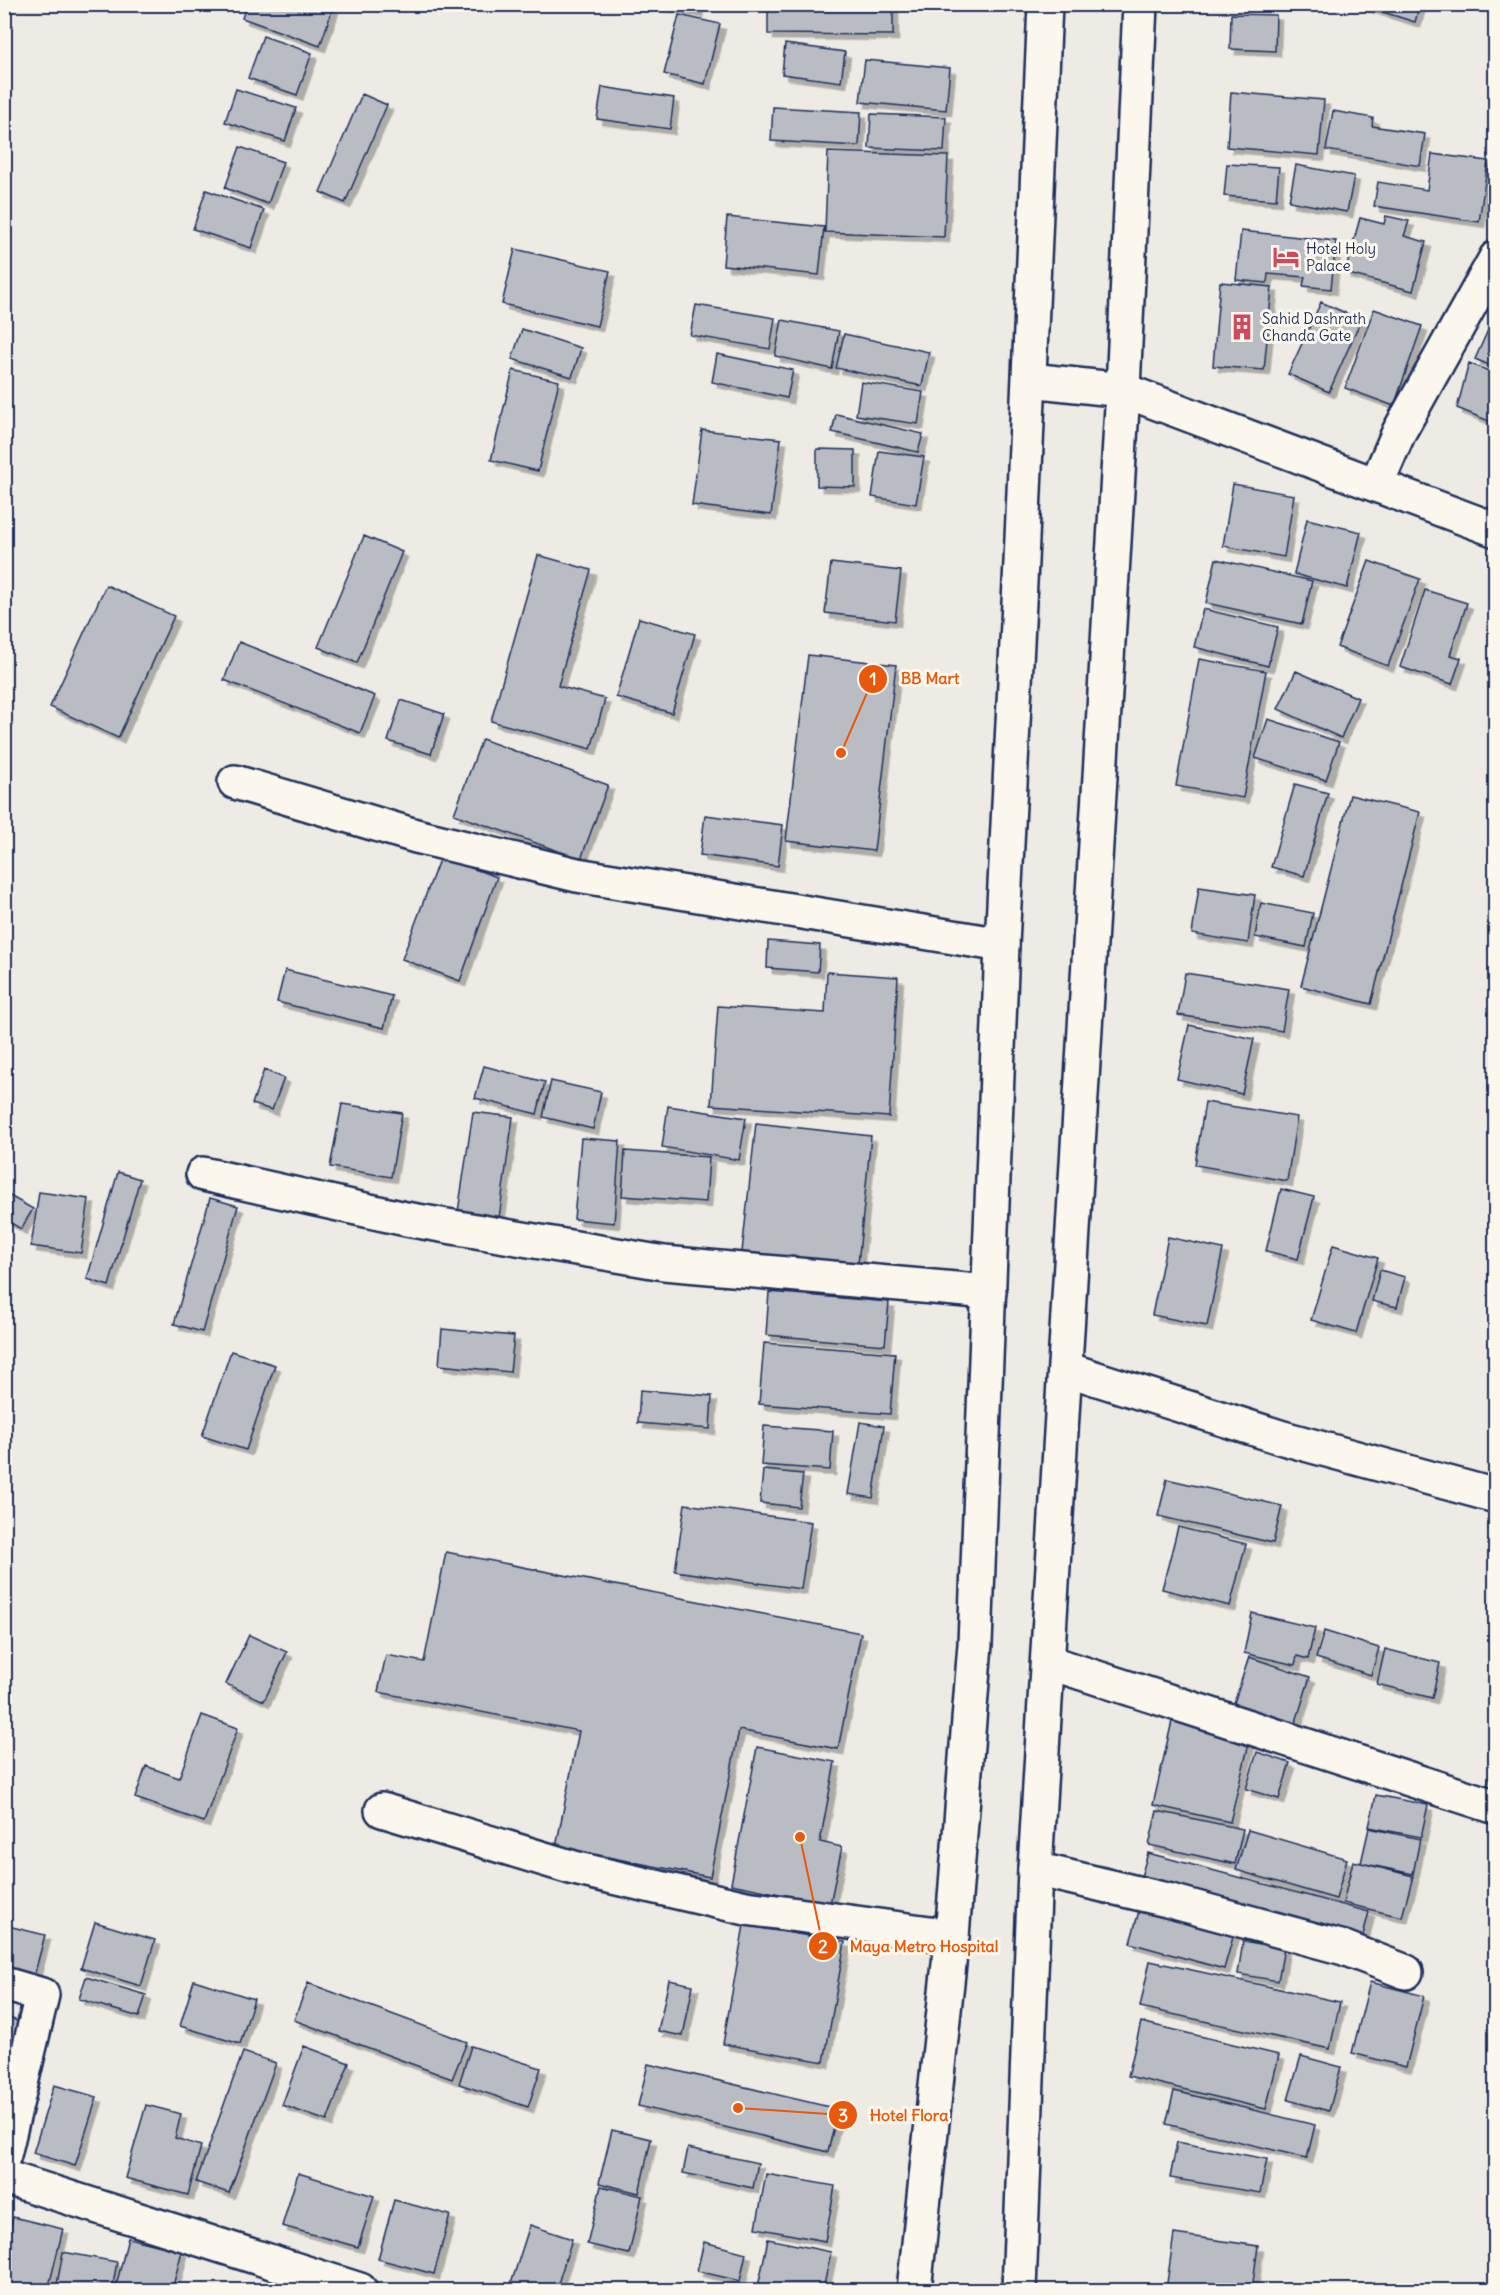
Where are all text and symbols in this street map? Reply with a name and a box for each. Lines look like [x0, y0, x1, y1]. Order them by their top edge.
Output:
place label: Hotel Holy Palace [1306, 239, 1376, 275]
hotel icon: Hotel Holy Palace [1271, 242, 1301, 272]
place label: Sahid Dashrath Chanda Gate [1262, 309, 1367, 345]
building icon: Sahid Dashrath Chanda Gate [1227, 312, 1257, 342]
callout: BB Mart [858, 662, 971, 696]
text: 1 [869, 667, 877, 690]
text: BB Mart [901, 668, 960, 688]
callout: Maya Metro Hospital [808, 1929, 1011, 1963]
text: 2 [818, 1935, 828, 1958]
text: Maya Metro Hospital [850, 1936, 998, 1957]
callout: Hotel Flora [828, 2098, 960, 2132]
text: 3 [838, 2104, 848, 2127]
text: Hotel Flora [870, 2105, 948, 2125]

